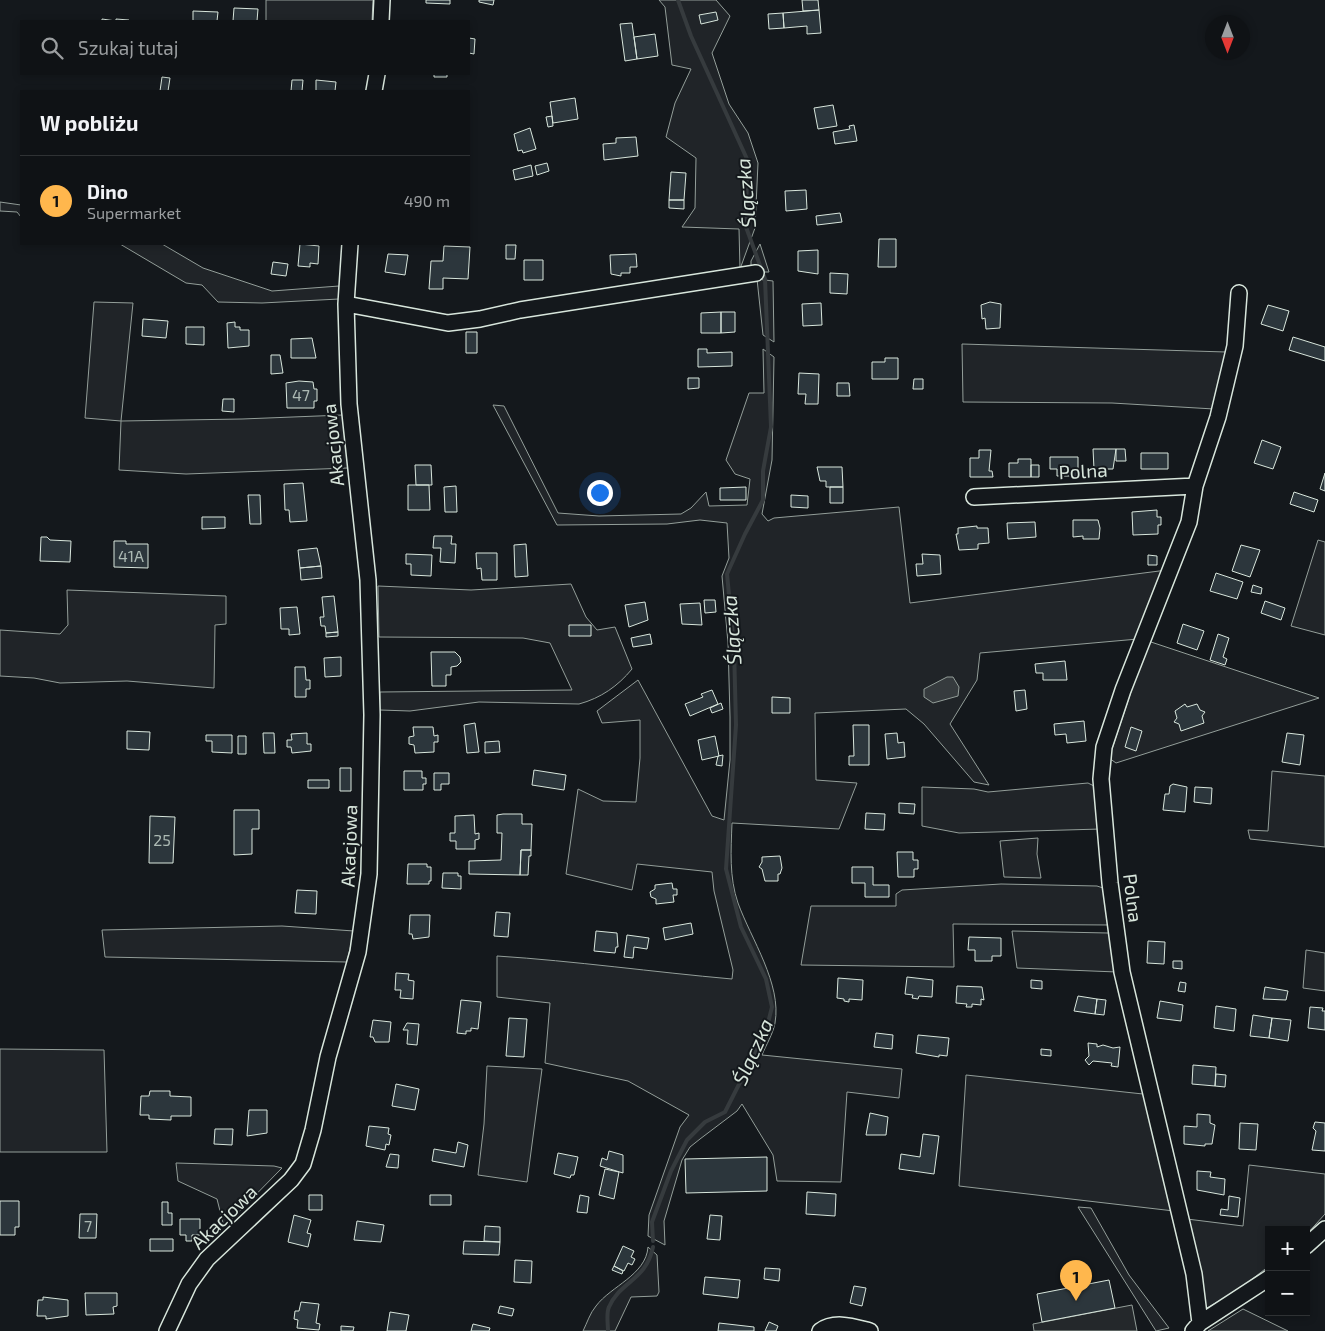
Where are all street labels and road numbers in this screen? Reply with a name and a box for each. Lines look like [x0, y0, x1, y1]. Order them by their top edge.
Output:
street label: Akacjowa [317, 403, 348, 487]
street label: Polna [1058, 458, 1108, 483]
street label: Akacjowa [336, 804, 361, 888]
street label: Polna [1119, 872, 1148, 924]
street label: Akacjowa [186, 1180, 261, 1254]

